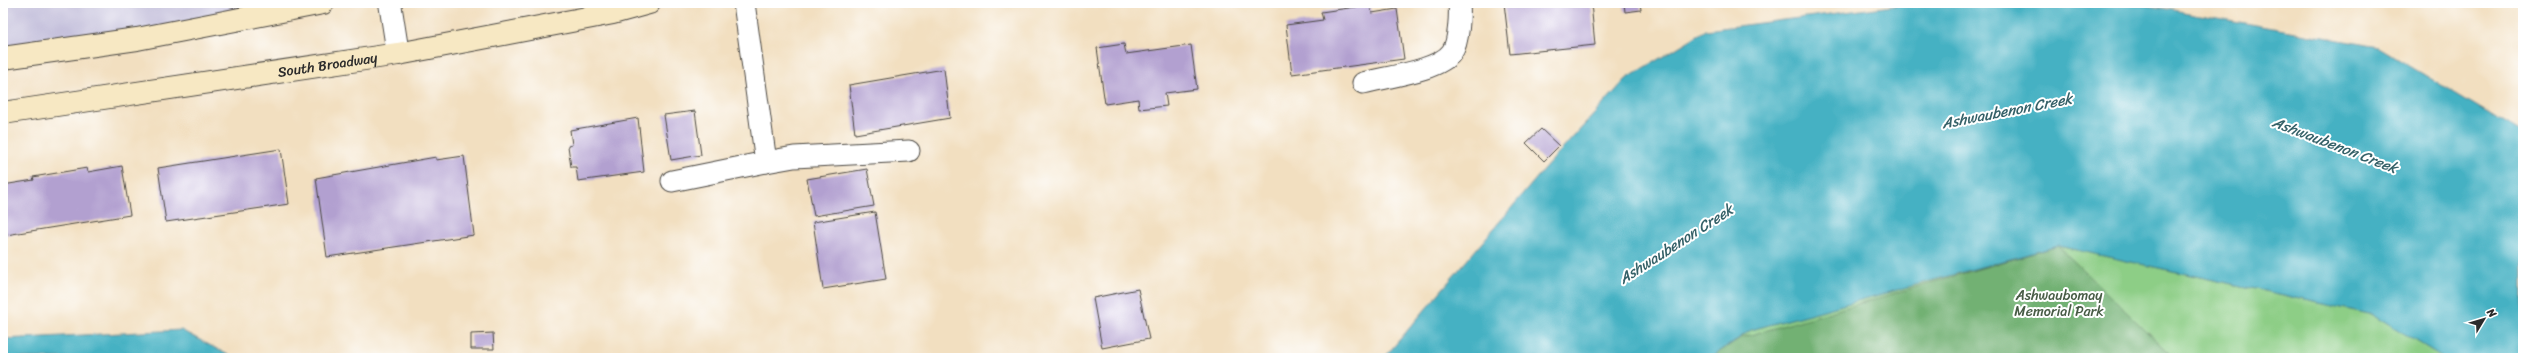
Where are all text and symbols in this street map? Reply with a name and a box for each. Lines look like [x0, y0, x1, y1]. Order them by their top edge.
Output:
street label: South Broadway [276, 45, 380, 85]
water label: Ashwaubenon Creek [1939, 85, 2076, 137]
water label: Ashwaubenon Creek [2268, 109, 2403, 182]
water label: Ashwaubenon Creek [1613, 196, 1740, 291]
park label: Ashwaubomay Memorial Park [2014, 283, 2104, 324]
north arrow [2464, 299, 2504, 339]
text: N [2481, 304, 2502, 322]

